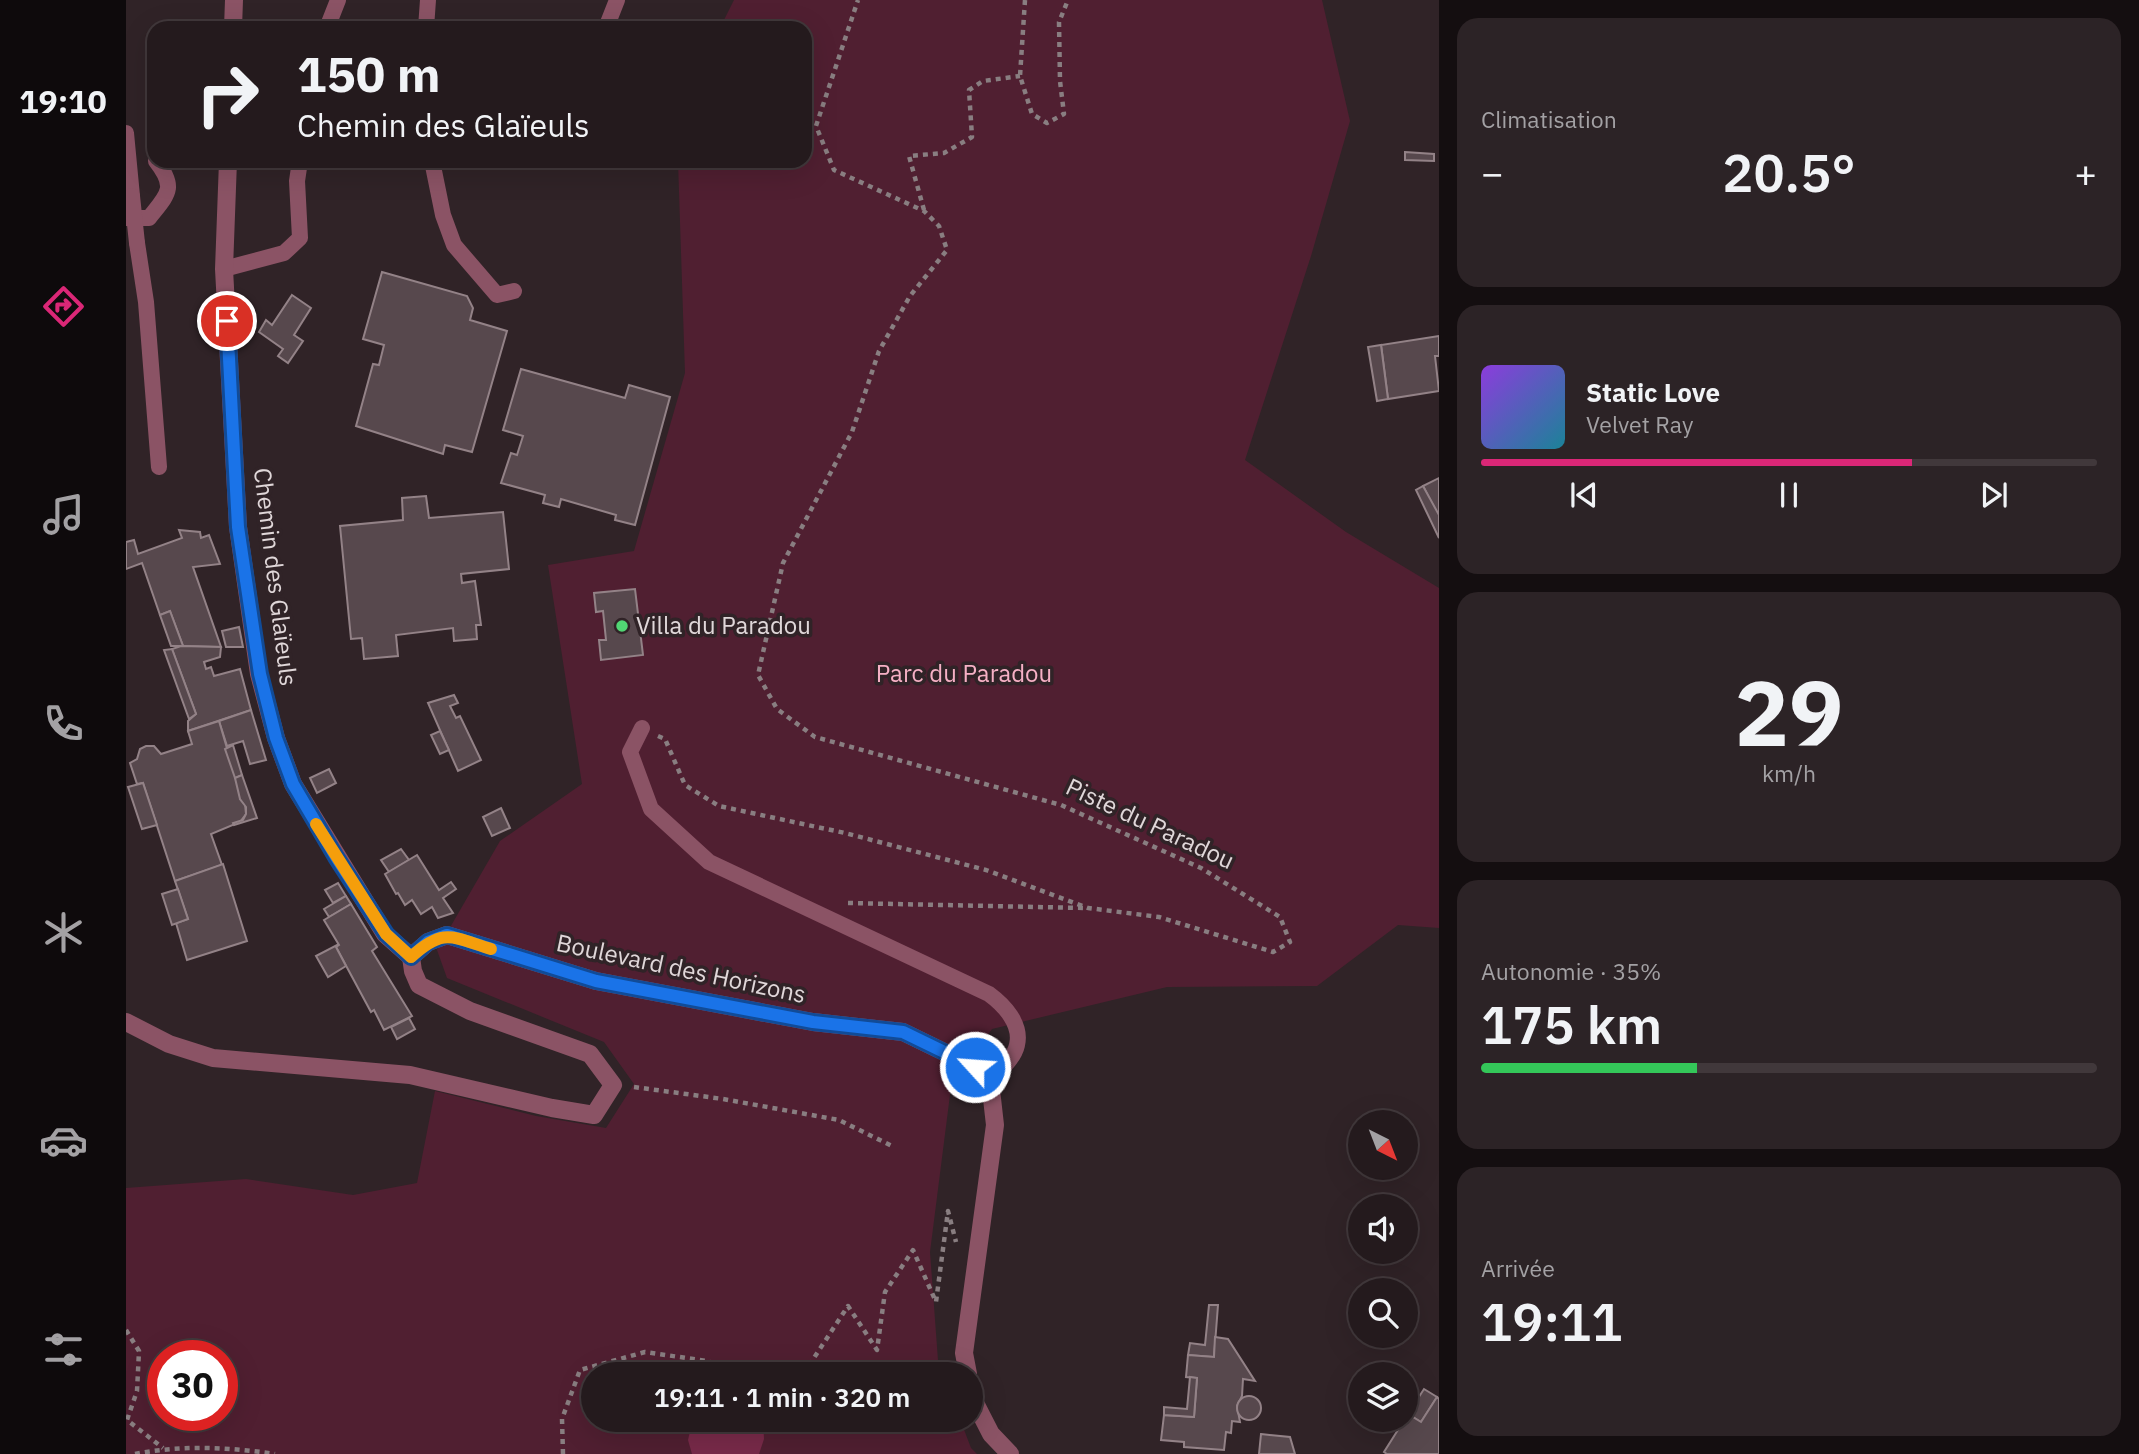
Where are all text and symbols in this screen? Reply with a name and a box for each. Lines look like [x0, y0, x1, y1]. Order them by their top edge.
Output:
text: 150 m [297, 42, 441, 105]
icon: right [182, 49, 273, 140]
text: 19:10 [19, 80, 107, 122]
text: Chemin des Glaïeuls [297, 104, 590, 146]
text: Climatisation [1481, 104, 1617, 134]
text: 20.5° [1722, 139, 1856, 206]
text: − [1481, 148, 1504, 197]
text: + [2074, 148, 2097, 197]
icon: directions [39, 282, 88, 331]
pin [197, 291, 257, 351]
icon: arrive [208, 302, 246, 340]
text: Static Love [1586, 375, 1720, 409]
text: Velvet Ray [1586, 409, 1693, 439]
street label: Chemin des Glaïeuls [247, 466, 305, 688]
icon: previous [1565, 476, 1603, 514]
icon: pause [1770, 476, 1808, 514]
icon: next [1975, 476, 2013, 514]
icon: music [39, 490, 88, 539]
place label: Villa du Paradou [636, 609, 811, 641]
marker: Villa du Paradou [614, 618, 630, 634]
text: 29 [1734, 653, 1844, 771]
park label: Parc du Paradou [876, 657, 1052, 689]
icon: phone [39, 699, 88, 748]
text: km/h [1762, 758, 1816, 788]
street label: Piste du Paradou [1061, 770, 1240, 876]
icon: climate [39, 908, 88, 957]
street label: Boulevard des Horizons [554, 926, 809, 1010]
text: Autonomie · 35% [1481, 956, 1661, 986]
text: 175 km [1481, 991, 1662, 1058]
position arrow [938, 1030, 1012, 1104]
north arrow [1348, 1110, 1418, 1180]
map controls [1348, 1110, 1418, 1432]
icon: car [39, 1116, 88, 1165]
button: sound [1348, 1194, 1418, 1264]
text: Arrivée [1481, 1253, 1555, 1283]
button: search [1348, 1278, 1418, 1348]
text: 19:11 [1481, 1288, 1622, 1355]
icon: filters [39, 1325, 88, 1374]
speed limit sign: 30 [147, 1340, 238, 1431]
button: layers [1348, 1362, 1418, 1432]
text: 19:11 · 1 min · 320 m [654, 1380, 910, 1414]

